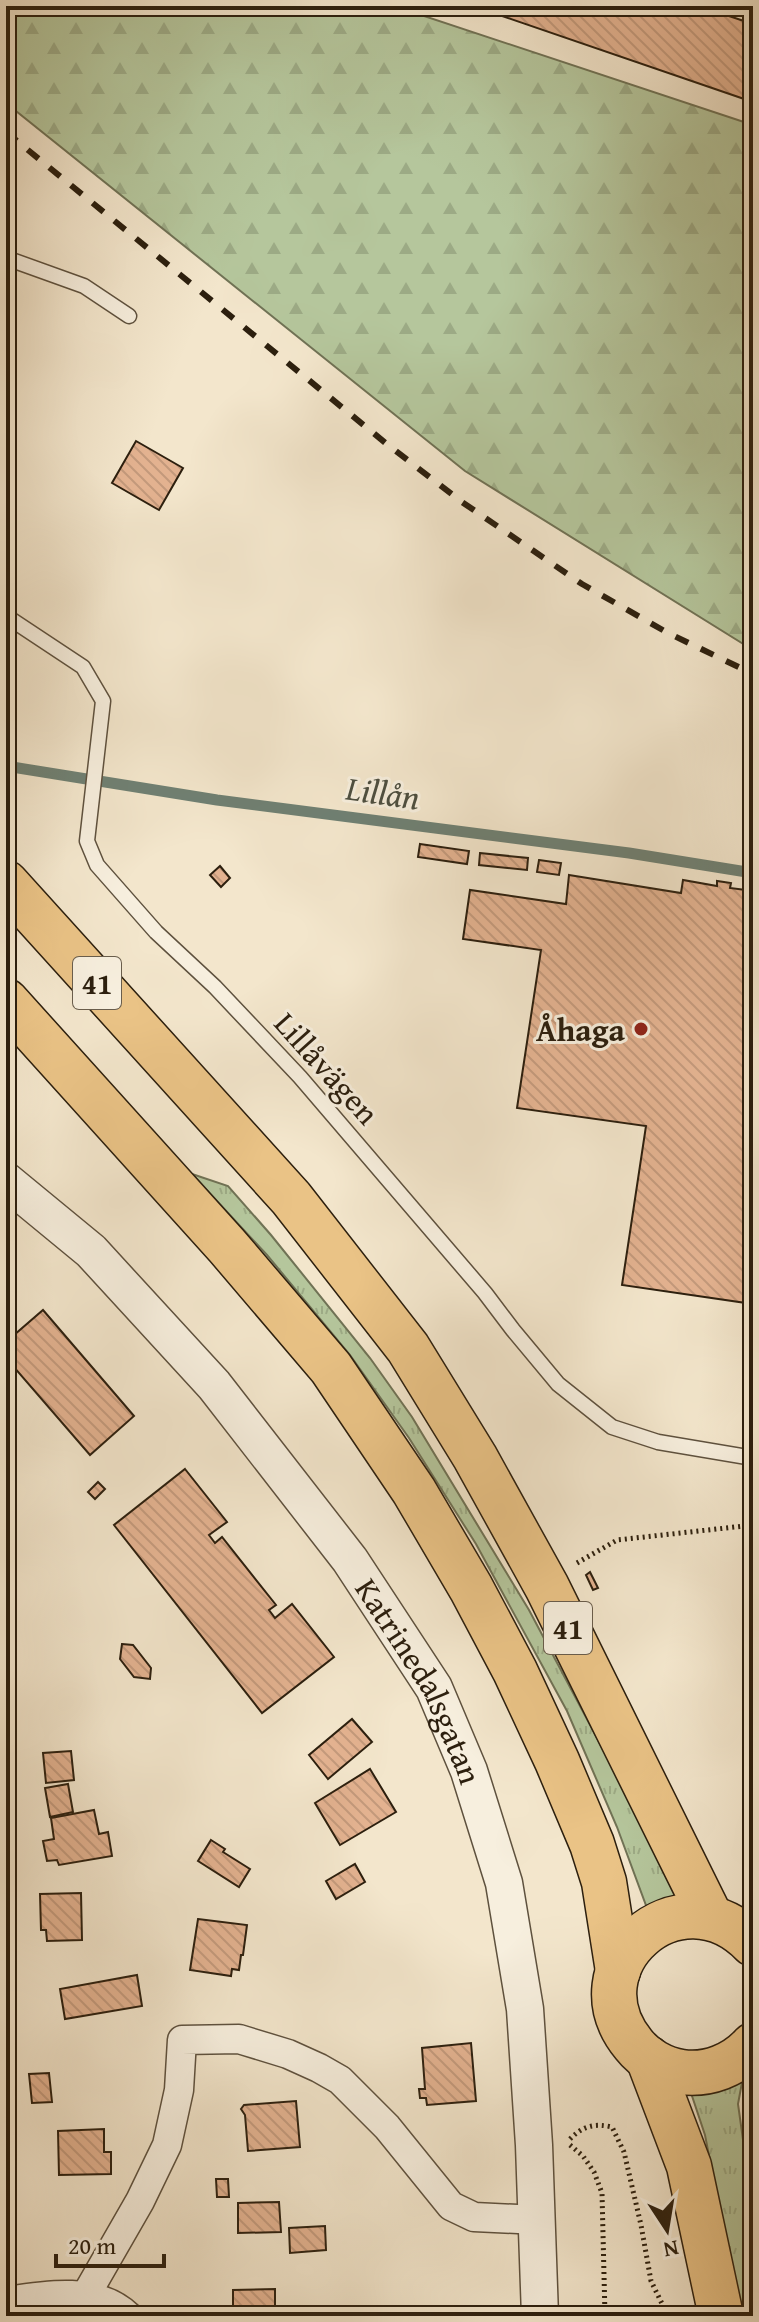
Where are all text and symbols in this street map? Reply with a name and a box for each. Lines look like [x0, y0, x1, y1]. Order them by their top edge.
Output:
water label: Lillån [342, 762, 423, 821]
road number: 41 [73, 957, 121, 1009]
street label: Lillåvägen [263, 1001, 391, 1135]
place label: Åhaga [536, 1006, 626, 1053]
marker: Åhaga [632, 1020, 650, 1038]
street label: Katrinedalsgatan [344, 1568, 495, 1790]
road number: 41 [544, 1602, 592, 1654]
north arrow [627, 2190, 707, 2270]
scale bar [56, 2218, 164, 2268]
text: 20 m [68, 2228, 116, 2263]
text: N [660, 2232, 682, 2267]

